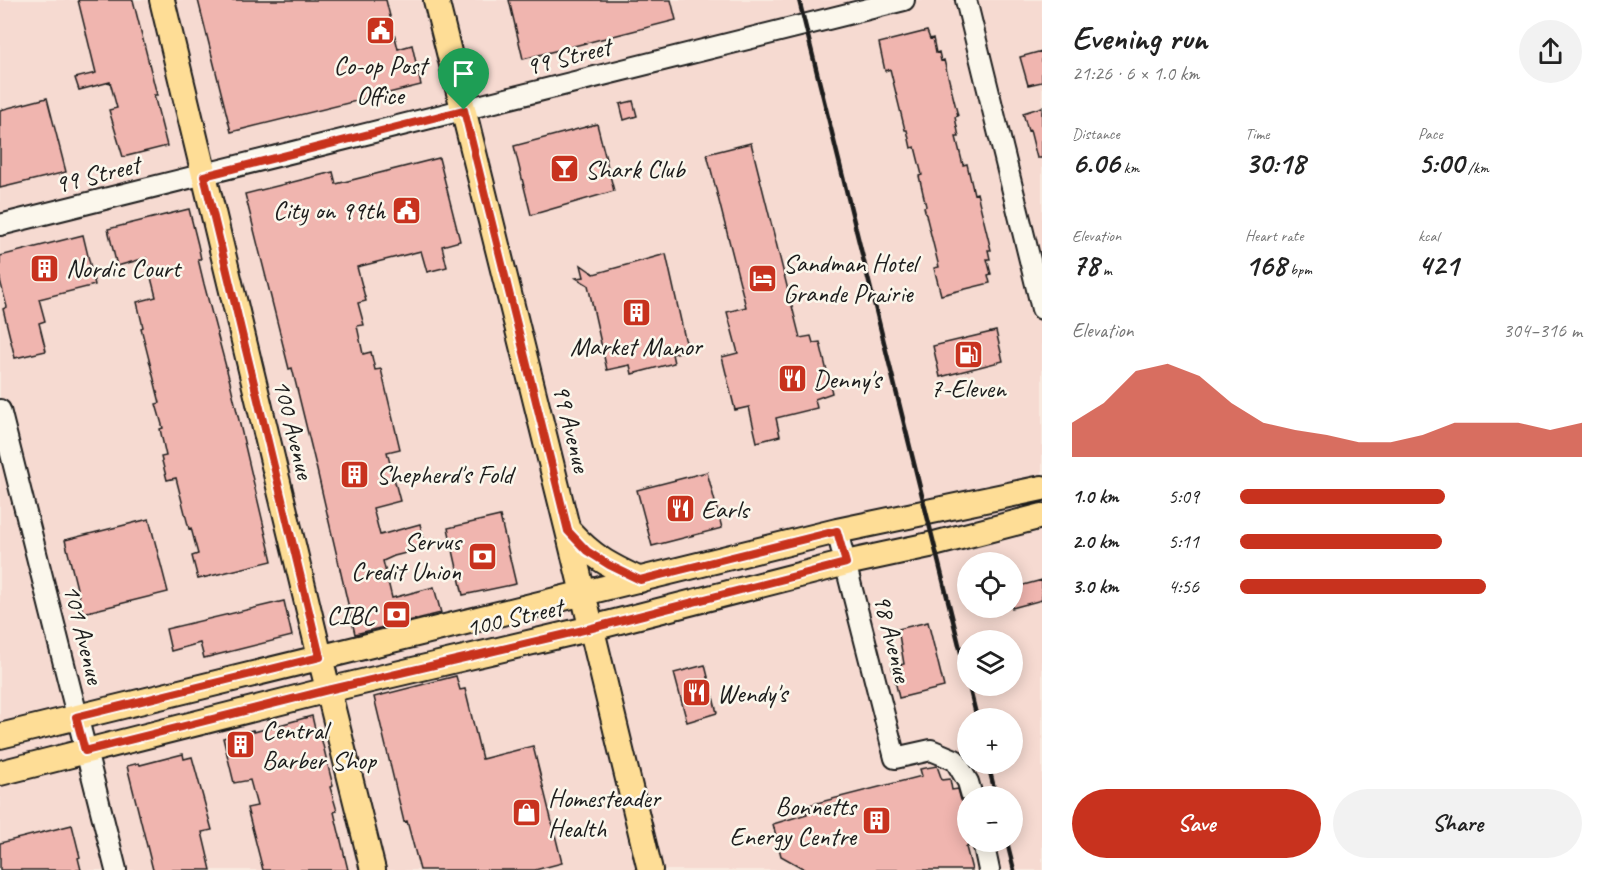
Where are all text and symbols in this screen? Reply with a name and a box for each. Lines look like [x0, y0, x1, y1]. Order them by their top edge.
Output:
public building icon: Co-op Post Office [364, 15, 396, 47]
text: Evening run [1072, 17, 1207, 59]
button: share [1519, 20, 1582, 83]
street label: 99 Street [522, 29, 617, 83]
pin [438, 48, 489, 110]
place label: Co-op Post Office [333, 49, 430, 112]
icon: arrive [447, 57, 480, 90]
text: 21:26 · 6 × 1.0 km [1072, 61, 1199, 86]
text: Distance [1072, 124, 1120, 144]
text: Time [1245, 124, 1269, 144]
text: Pace [1418, 124, 1443, 144]
text: 6.06 [1072, 144, 1120, 182]
text: 30:18 [1245, 144, 1305, 182]
text: 5:00 [1418, 144, 1464, 182]
street label: 99 Street [51, 147, 146, 201]
bar icon: Shark Club [548, 153, 580, 185]
place label: Shark Club [585, 153, 686, 186]
text: km [1120, 158, 1139, 178]
text: /km [1464, 158, 1489, 178]
place label: City on 99th [273, 194, 386, 227]
public building icon: City on 99th [390, 194, 422, 226]
text: Elevation [1072, 226, 1121, 246]
text: Heart rate [1245, 226, 1303, 246]
text: kcal [1418, 226, 1439, 246]
text: 78 [1072, 246, 1099, 284]
text: 168 [1245, 246, 1286, 284]
text: 421 [1418, 246, 1459, 284]
place label: Sandman Hotel Grande Prairie [783, 247, 922, 310]
building icon: Nordic Court [29, 252, 61, 284]
place label: Nordic Court [66, 252, 183, 285]
text: m [1099, 260, 1112, 280]
text: bpm [1286, 260, 1312, 280]
hotel icon: Sandman Hotel Grande Prairie [746, 262, 778, 294]
building icon: Market Manor [620, 296, 652, 328]
text: Elevation [1072, 318, 1134, 343]
text: 304–316 m [1503, 318, 1582, 343]
place label: Market Manor [570, 330, 704, 363]
fuel station icon: 7-Eleven [952, 338, 984, 370]
restaurant icon: Denny's [776, 363, 808, 395]
place label: Denny's [813, 363, 883, 396]
place label: 7-Eleven [930, 372, 1007, 405]
street label: 100 Avenue [265, 376, 322, 484]
street label: 99 Avenue [545, 381, 599, 477]
building icon: Shepherd's Fold [339, 458, 371, 490]
place label: Shepherd's Fold [376, 458, 516, 491]
text: 1.0 km [1072, 484, 1119, 509]
text: 5:09 [1168, 484, 1199, 509]
restaurant icon: Earls [664, 493, 696, 525]
place label: Earls [701, 493, 751, 526]
place label: Servus Credit Union [351, 525, 463, 588]
text: 2.0 km [1072, 529, 1119, 554]
text: 5:11 [1168, 529, 1199, 554]
bank icon: Servus Credit Union [466, 540, 498, 572]
map controls [957, 552, 1023, 852]
button: locate [957, 552, 1023, 618]
text: 3.0 km [1072, 574, 1119, 599]
text: 4:56 [1168, 574, 1199, 599]
street label: 101 Avenue [55, 581, 112, 689]
street label: 100 Street [463, 590, 569, 645]
street label: 98 Avenue [866, 591, 920, 687]
place label: CIBC [326, 599, 378, 632]
bank icon: CIBC [380, 599, 412, 631]
button: layers [957, 630, 1023, 696]
restaurant icon: Wendy's [680, 677, 712, 709]
place label: Wendy's [717, 677, 789, 710]
button: + [957, 708, 1023, 774]
place label: Central Barber Shop [262, 714, 378, 777]
building icon: Central Barber Shop [225, 729, 257, 761]
place label: Homesteader Health [548, 782, 662, 845]
button: − [957, 786, 1023, 852]
button: Save [1072, 789, 1321, 858]
button: Share [1333, 789, 1582, 858]
place label: Bonnetts Energy Centre [730, 790, 858, 853]
shop icon: Homesteader Health [511, 797, 543, 829]
building icon: Bonnetts Energy Centre [861, 805, 893, 837]

